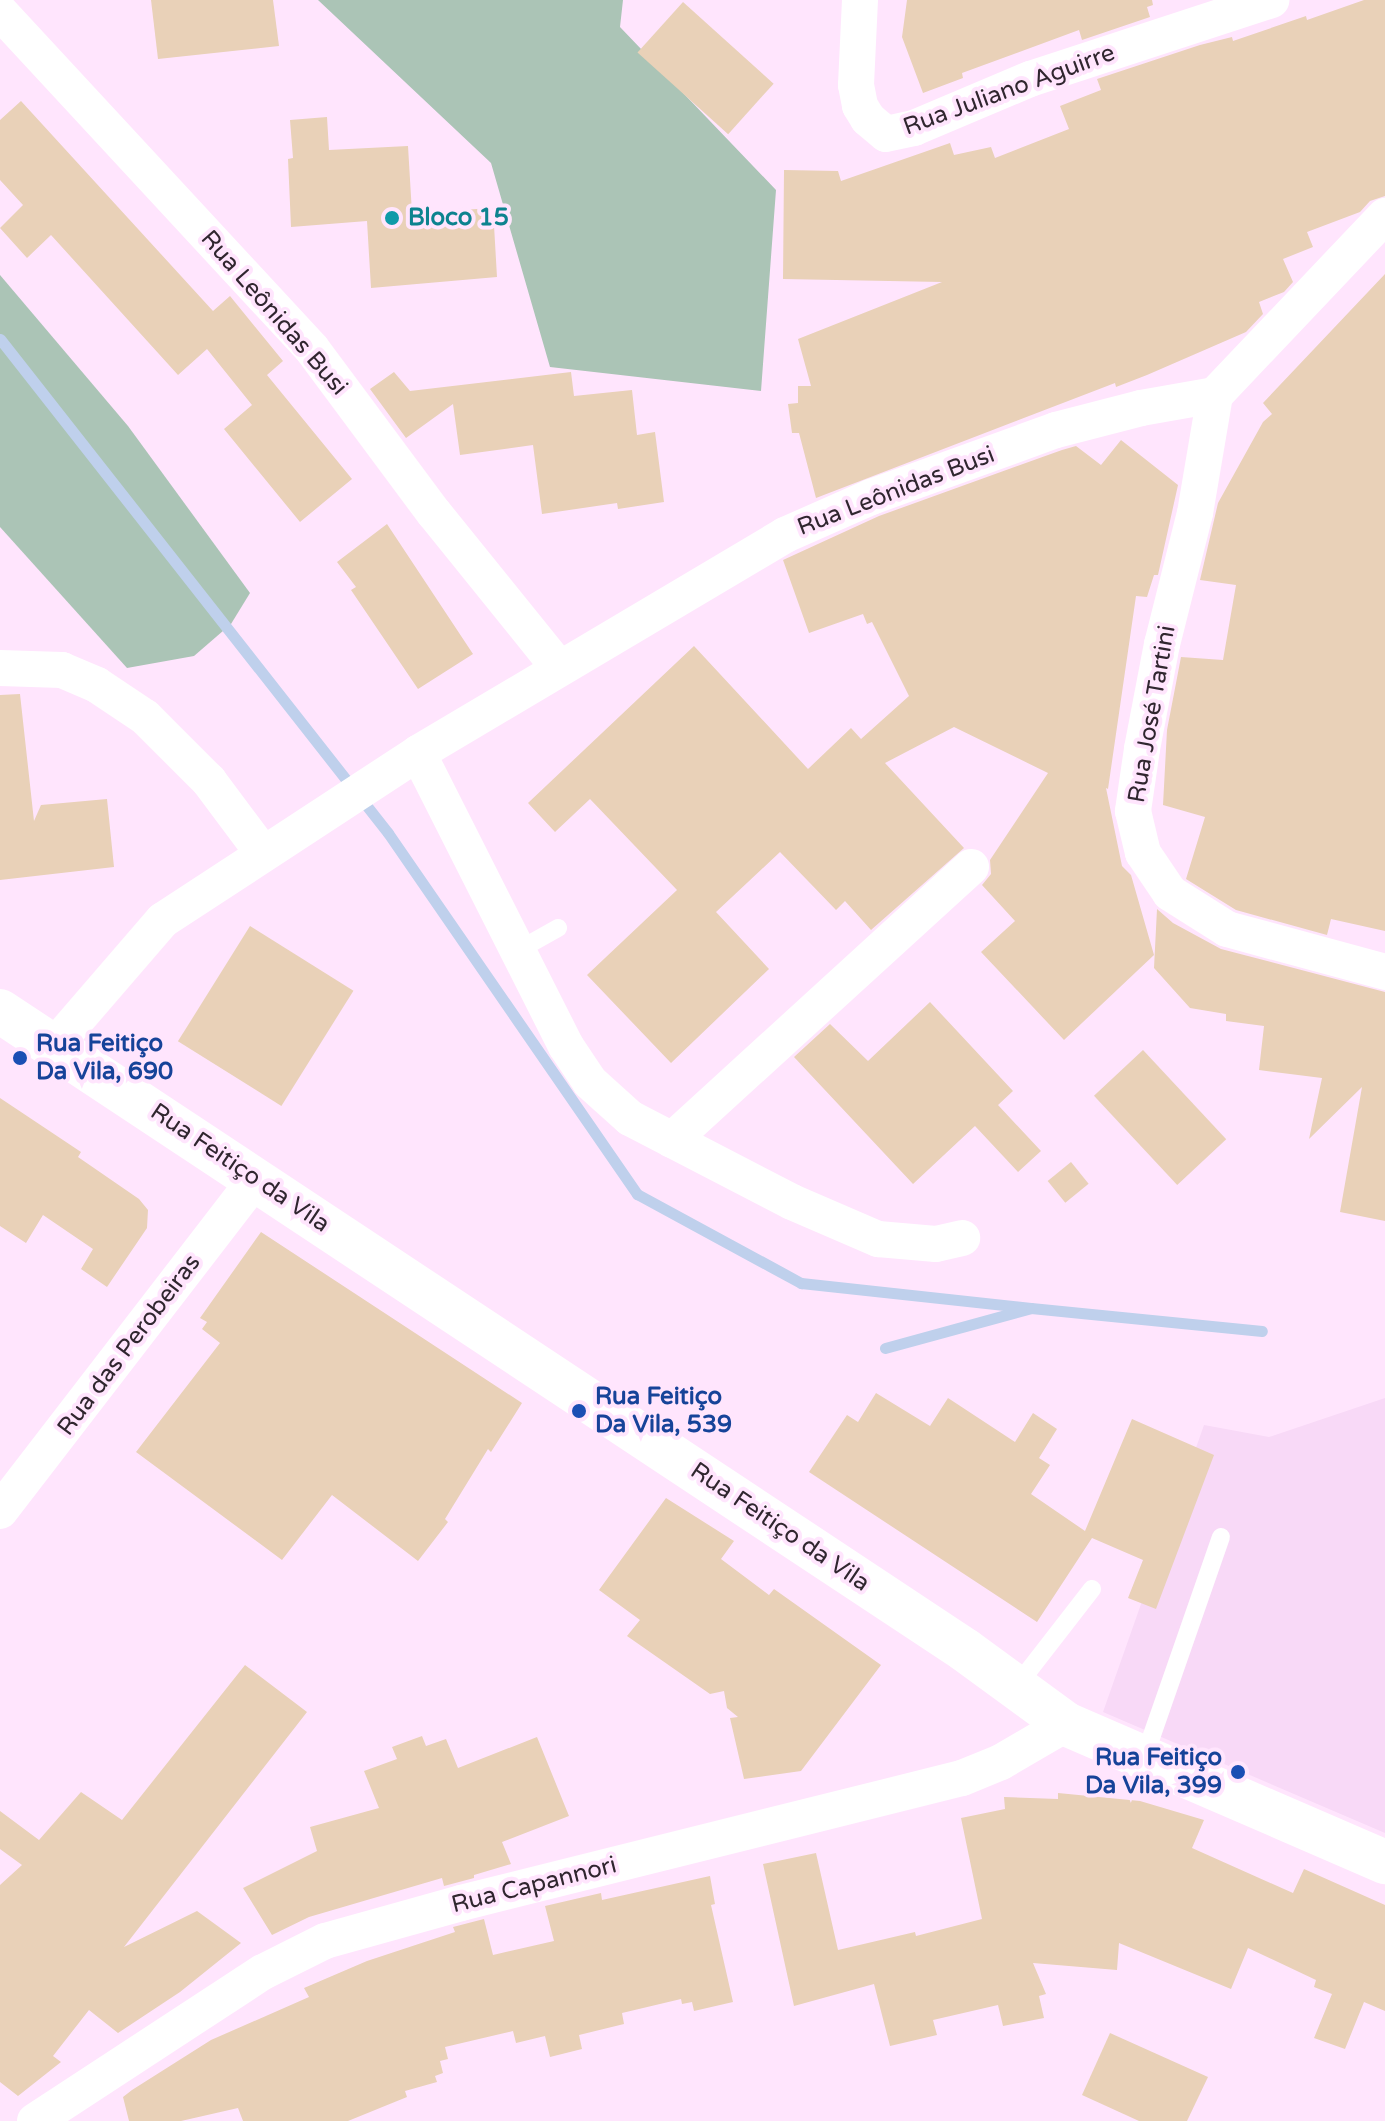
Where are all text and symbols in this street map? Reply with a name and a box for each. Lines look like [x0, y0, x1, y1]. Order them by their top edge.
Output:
street label: Rua Juliano Aguirre [899, 38, 1119, 142]
place label: Bloco 15 [408, 204, 509, 232]
marker: Bloco 15 [383, 209, 401, 227]
street label: Rua Leônidas Busi [195, 225, 353, 401]
street label: Rua Leônidas Busi [793, 440, 999, 542]
street label: Rua José Tartini [1122, 623, 1182, 805]
place label: Rua Feitiço Da Vila, 690 [36, 1030, 173, 1086]
marker: Rua Feitiço Da Vila, 690 [11, 1049, 29, 1067]
street label: Rua Feitiço da Vila [145, 1097, 335, 1239]
street label: Rua das Perobeiras [51, 1249, 207, 1441]
place label: Rua Feitiço Da Vila, 539 [595, 1383, 732, 1439]
marker: Rua Feitiço Da Vila, 539 [570, 1402, 588, 1420]
street label: Rua Feitiço da Vila [685, 1456, 875, 1598]
place label: Rua Feitiço Da Vila, 399 [1085, 1744, 1222, 1800]
marker: Rua Feitiço Da Vila, 399 [1229, 1763, 1247, 1781]
street label: Rua Capannori [448, 1851, 620, 1919]

